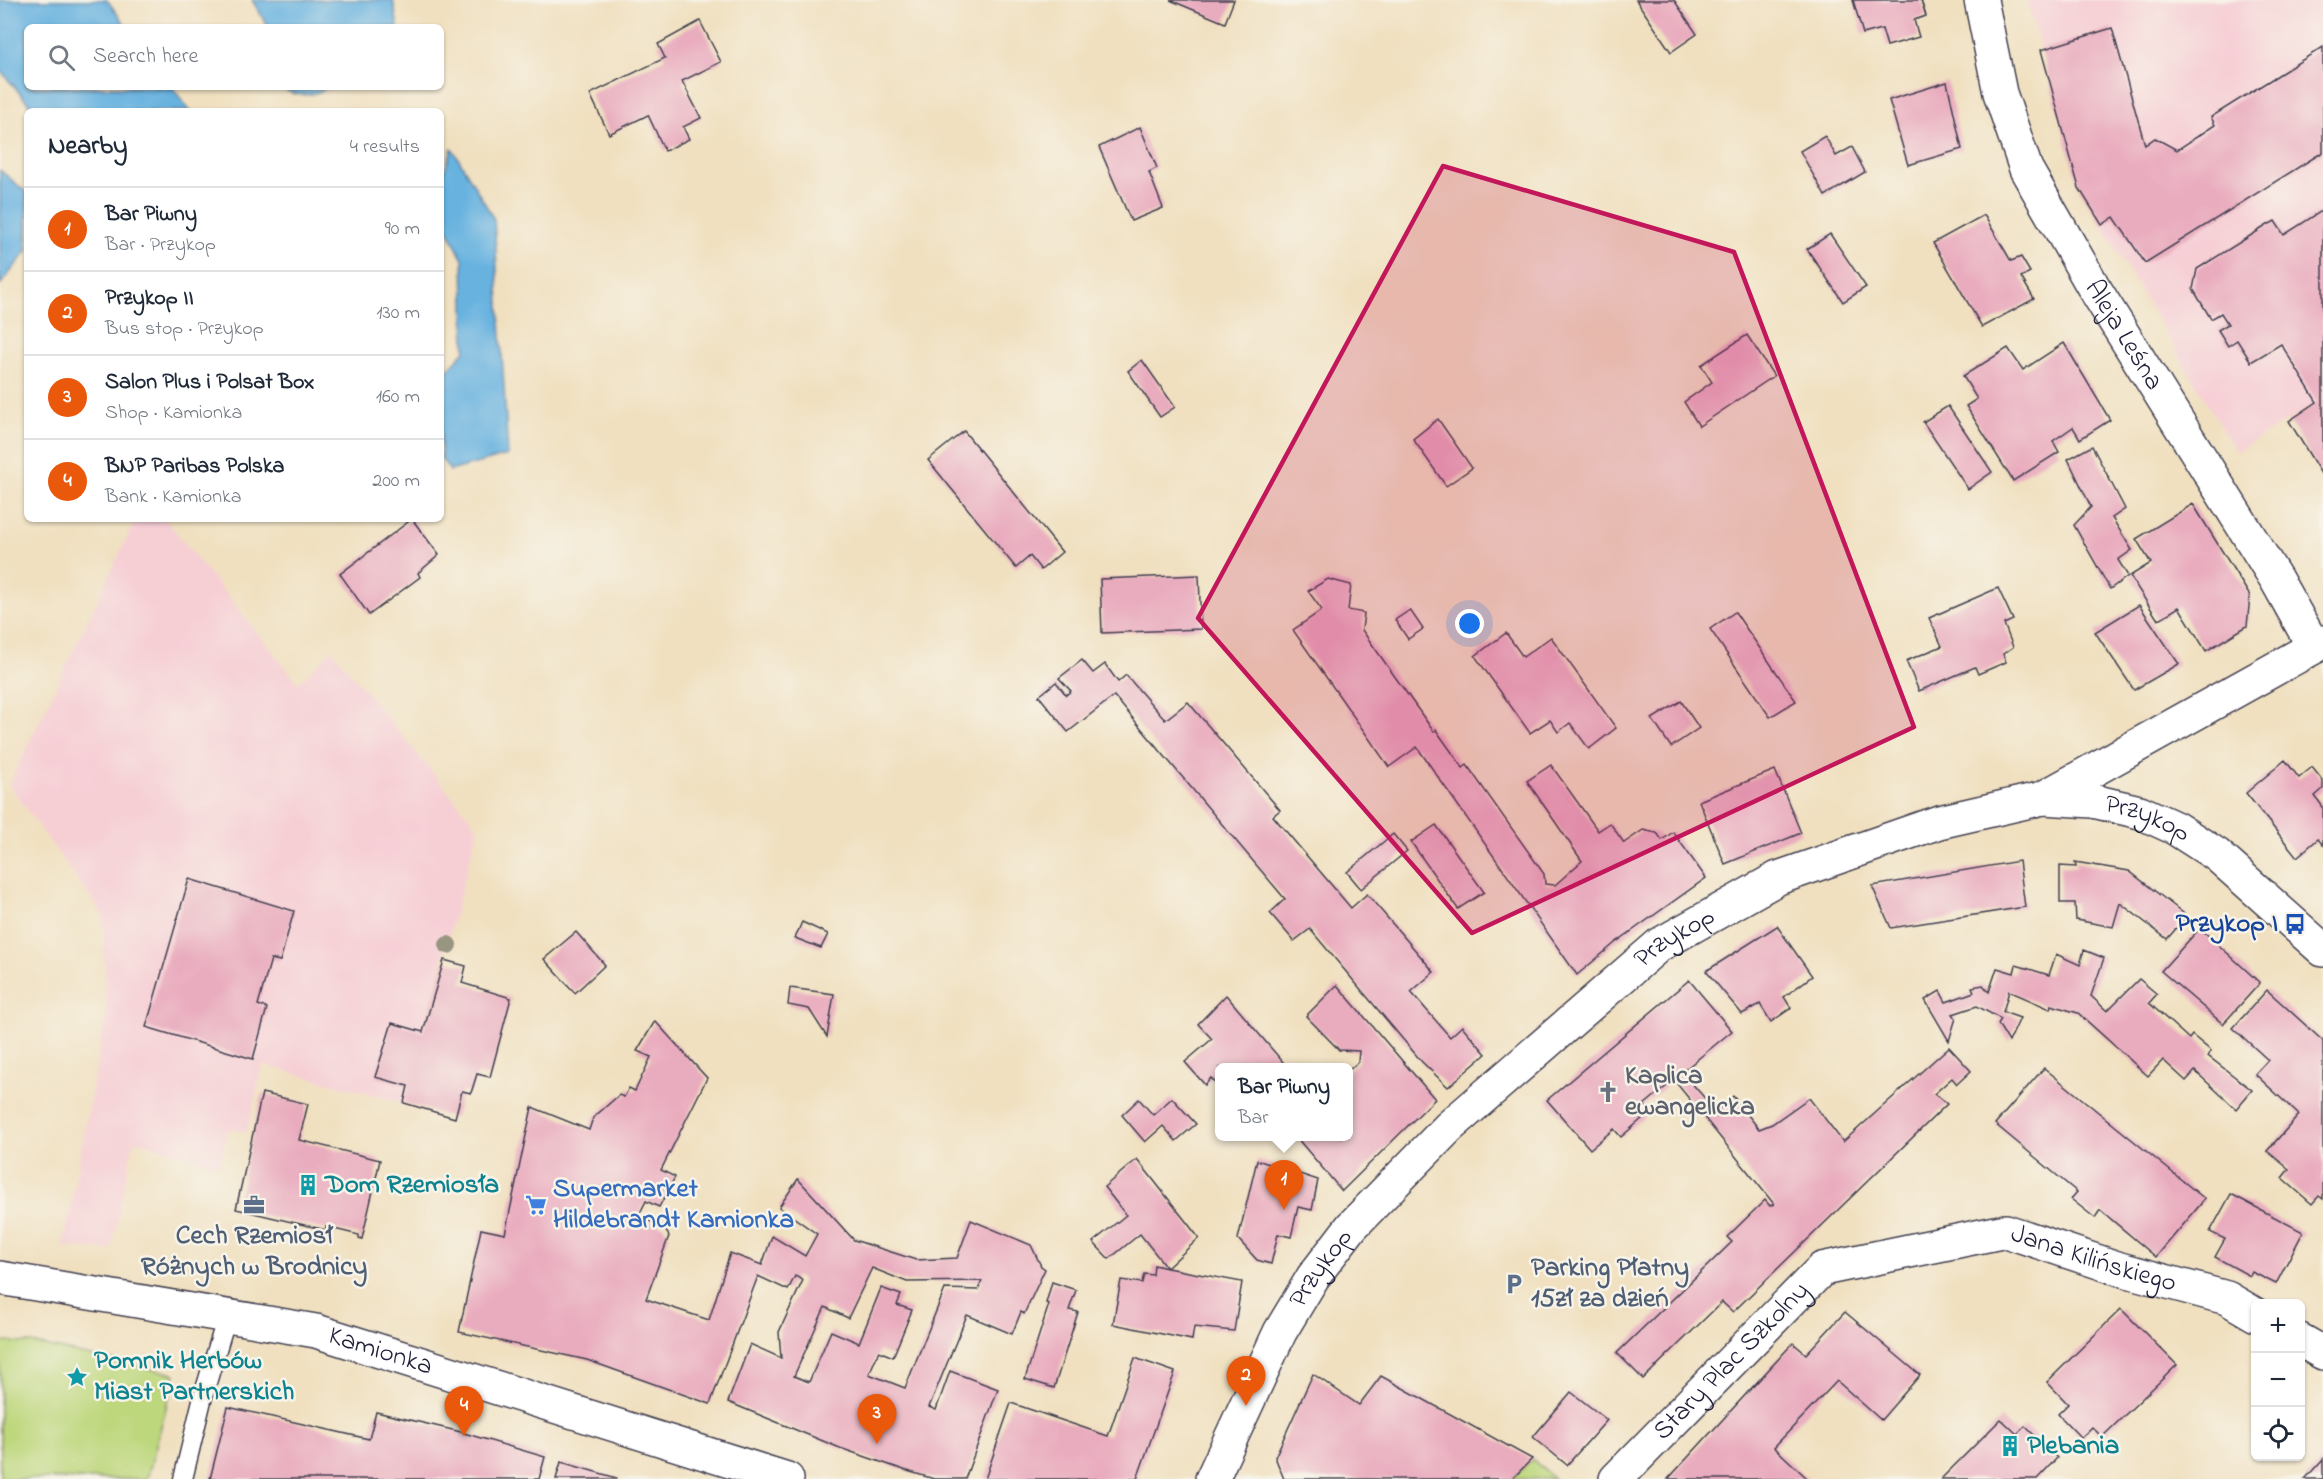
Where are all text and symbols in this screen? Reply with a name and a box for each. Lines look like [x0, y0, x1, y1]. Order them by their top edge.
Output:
search box [24, 24, 444, 90]
icon: search [45, 41, 78, 74]
text: Search here [93, 41, 198, 73]
text: Nearby [48, 128, 127, 166]
text: 4 results [350, 133, 420, 162]
text: Bar Piwny [105, 199, 197, 231]
text: 1 [64, 215, 71, 244]
text: 90 m [385, 215, 420, 244]
text: Bar · Przykop [105, 231, 216, 260]
street label: Aleja Leśna [2074, 272, 2173, 398]
text: Przykop II [105, 283, 194, 315]
text: 2 [63, 299, 72, 328]
text: 130 m [376, 299, 420, 328]
text: Bus stop · Przykop [105, 315, 264, 344]
text: Salon Plus i Polsat Box [105, 367, 314, 399]
text: 3 [63, 383, 72, 412]
text: 160 m [376, 383, 420, 412]
text: Shop · Kamionka [105, 399, 242, 428]
text: BNP Paribas Polska [105, 451, 284, 483]
text: 4 [63, 467, 72, 496]
text: 200 m [372, 467, 420, 496]
text: Bank · Kamionka [105, 483, 242, 512]
your location [1455, 609, 1484, 638]
street label: Przykop [2101, 785, 2198, 853]
street label: Przykop [1625, 898, 1722, 978]
place label: Przykop I [2176, 905, 2278, 944]
bus stop icon: Przykop I [2283, 912, 2307, 936]
place label: Kaplica ewangelicka [1625, 1057, 1755, 1128]
popup [1215, 1063, 1353, 1141]
text: Bar Piwny [1238, 1072, 1330, 1104]
church icon: Kaplica ewangelicka [1596, 1080, 1620, 1104]
text: Bar [1238, 1104, 1269, 1133]
pin: 1 [1264, 1160, 1304, 1210]
place label: Dom Rzemiosła [323, 1166, 499, 1205]
place label: Supermarket Hildebrandt Kamionka [553, 1170, 794, 1240]
building icon: Dom Rzemiosła [296, 1173, 320, 1197]
office icon: Cech Rzemiosł Różnych w Brodnicy [242, 1193, 266, 1217]
supermarket icon: Supermarket Hildebrandt Kamionka [524, 1193, 548, 1217]
street label: Jana Kilińskiego [2006, 1214, 2181, 1303]
place label: Cech Rzemiosł Różnych w Brodnicy [141, 1217, 367, 1287]
street label: Przykop [1279, 1220, 1363, 1315]
place label: Parking Płatny 15zł za dzień [1531, 1249, 1689, 1319]
parking icon: Parking Płatny 15zł za dzień [1502, 1272, 1526, 1296]
street label: Stary Plac Szkolny [1644, 1273, 1819, 1450]
map controls [2251, 1299, 2305, 1461]
button: + [2251, 1299, 2305, 1353]
street label: Kamionka [323, 1317, 438, 1386]
place label: Pomnik Herbów Miast Partnerskich [94, 1342, 294, 1412]
button: − [2251, 1353, 2305, 1407]
pin: 2 [1226, 1356, 1266, 1406]
place icon: Pomnik Herbów Miast Partnerskich [65, 1365, 89, 1389]
pin: 4 [444, 1386, 484, 1436]
pin: 3 [858, 1394, 896, 1444]
button: locate [2251, 1407, 2305, 1461]
place label: Plebania [2027, 1427, 2119, 1466]
building icon: Plebania [1998, 1434, 2022, 1458]

